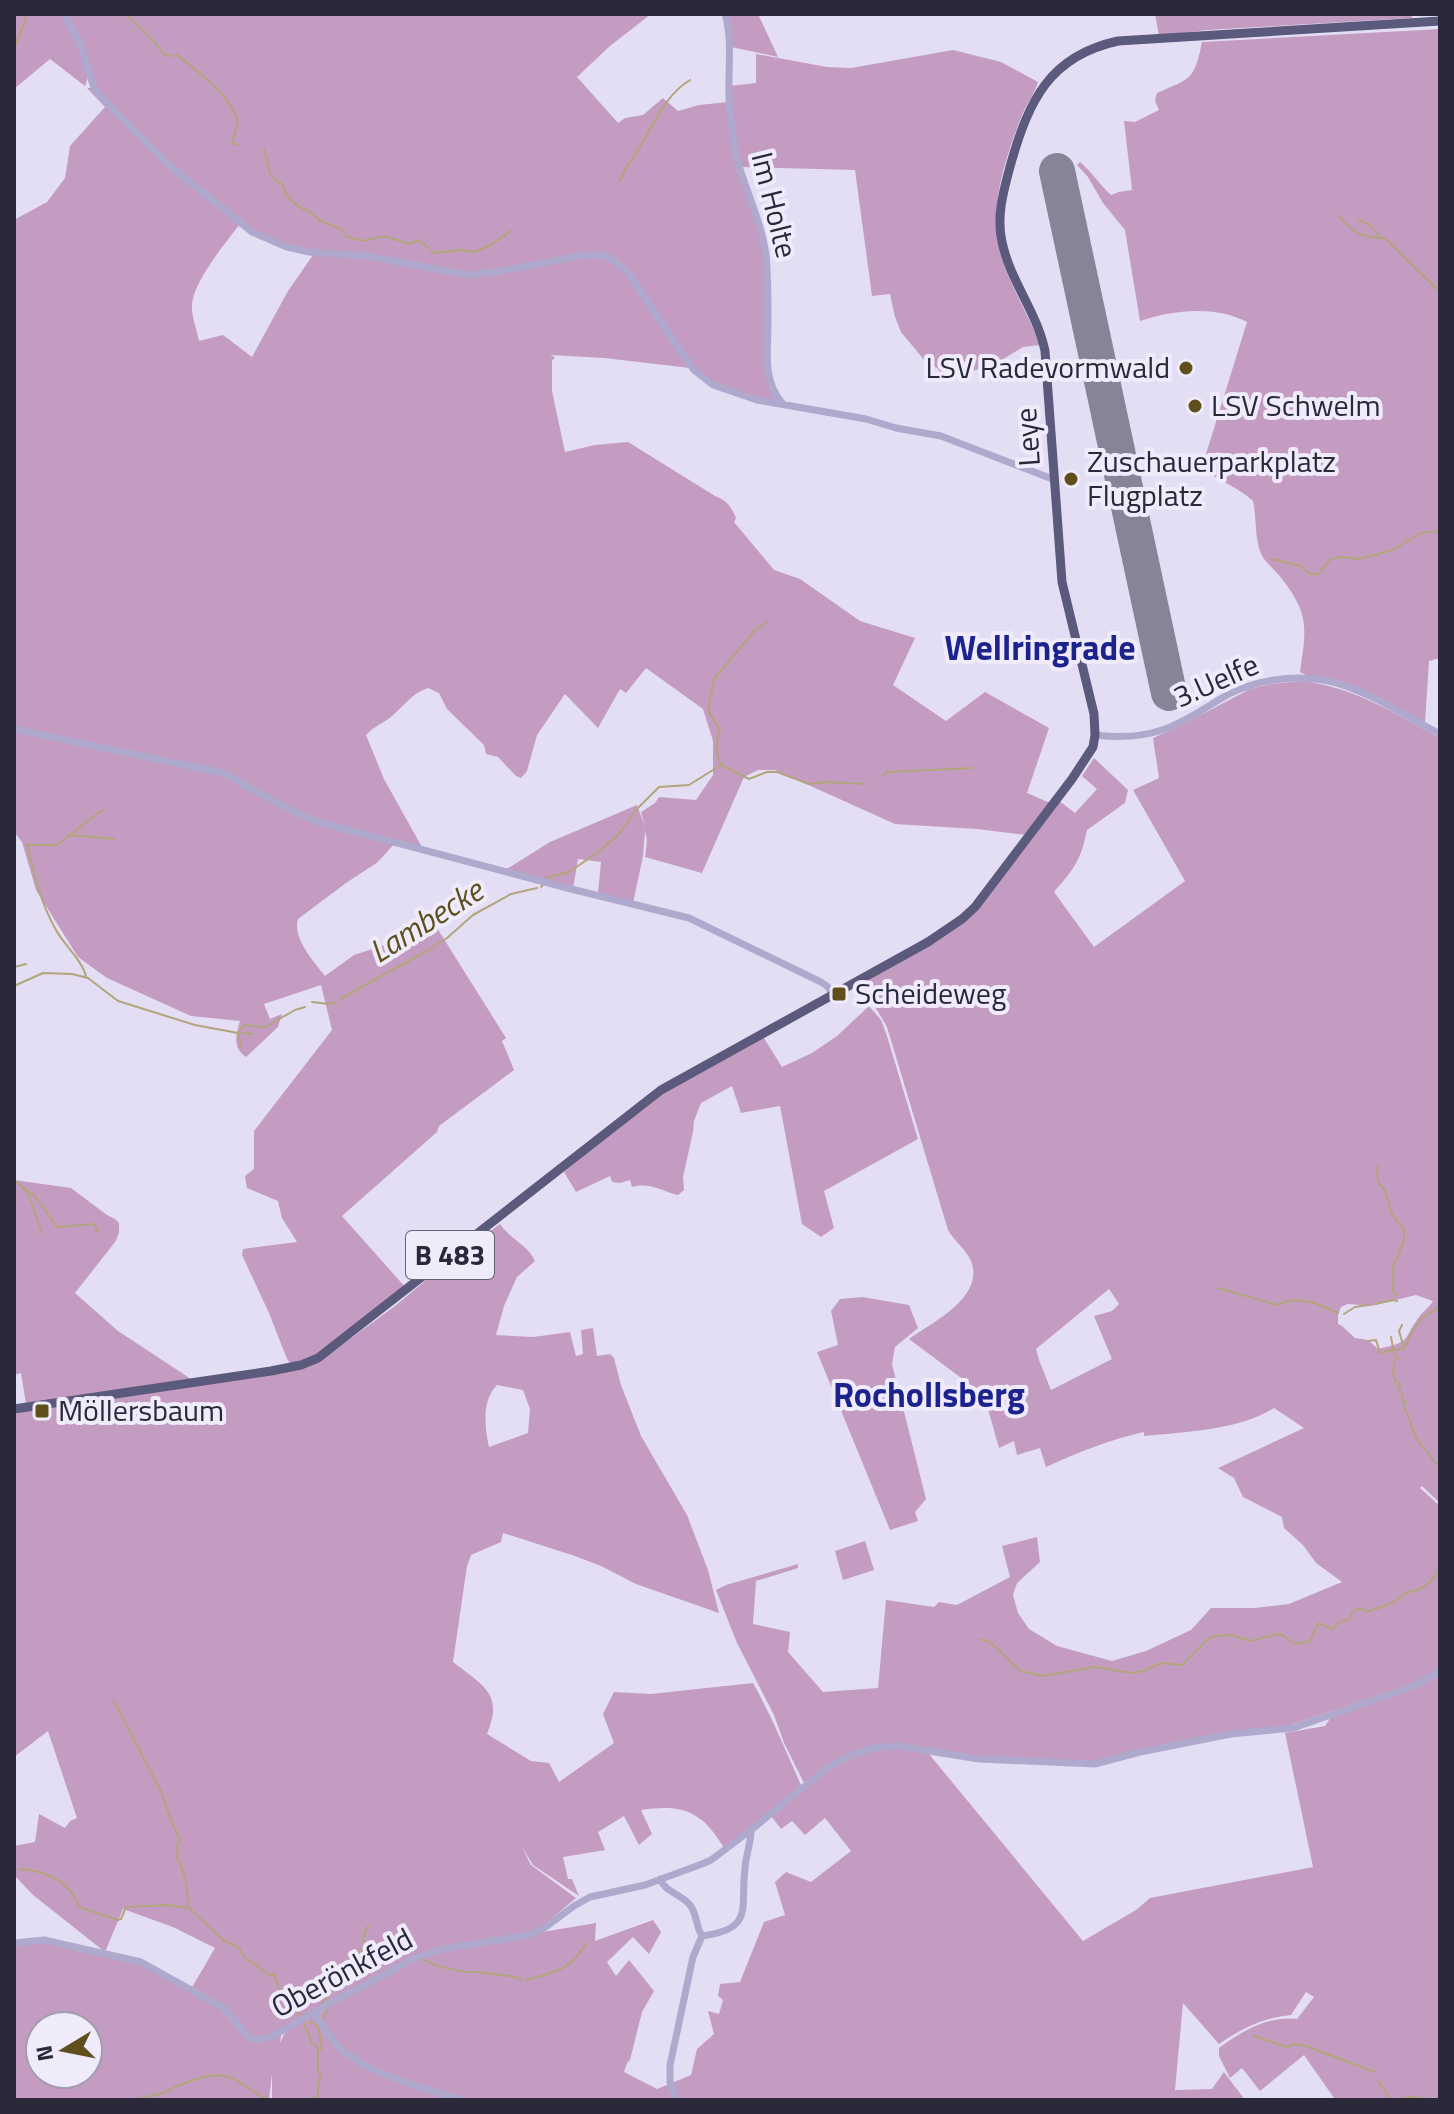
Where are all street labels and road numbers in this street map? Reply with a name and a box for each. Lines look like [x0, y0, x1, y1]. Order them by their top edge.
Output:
street label: Im Holte [740, 147, 810, 263]
street label: Leye [1002, 406, 1052, 468]
street label: 3.Uelfe [1166, 641, 1266, 719]
road number: B 483 [406, 1231, 494, 1279]
street label: Oberönkfeld [262, 1915, 421, 2029]

